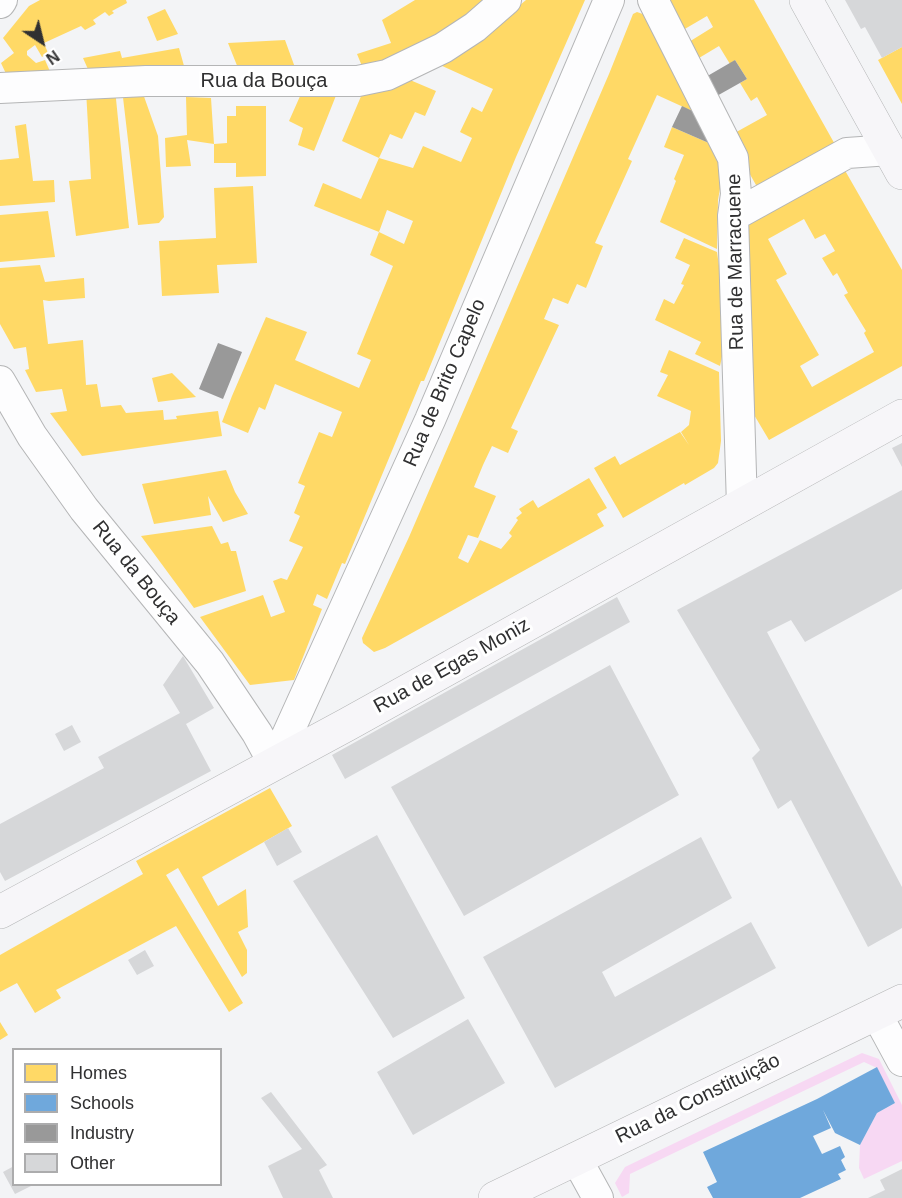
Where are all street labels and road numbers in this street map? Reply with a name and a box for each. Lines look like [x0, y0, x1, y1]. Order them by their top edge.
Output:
street label: Rua da Bouça [201, 69, 327, 93]
street label: Rua de Marracuene [722, 173, 750, 351]
street label: Rua de Brito Capelo [399, 295, 491, 471]
street label: Rua da Bouça [87, 516, 185, 630]
street label: Rua de Egas Moniz [370, 613, 534, 719]
street label: Rua da Constituição [612, 1049, 784, 1149]

